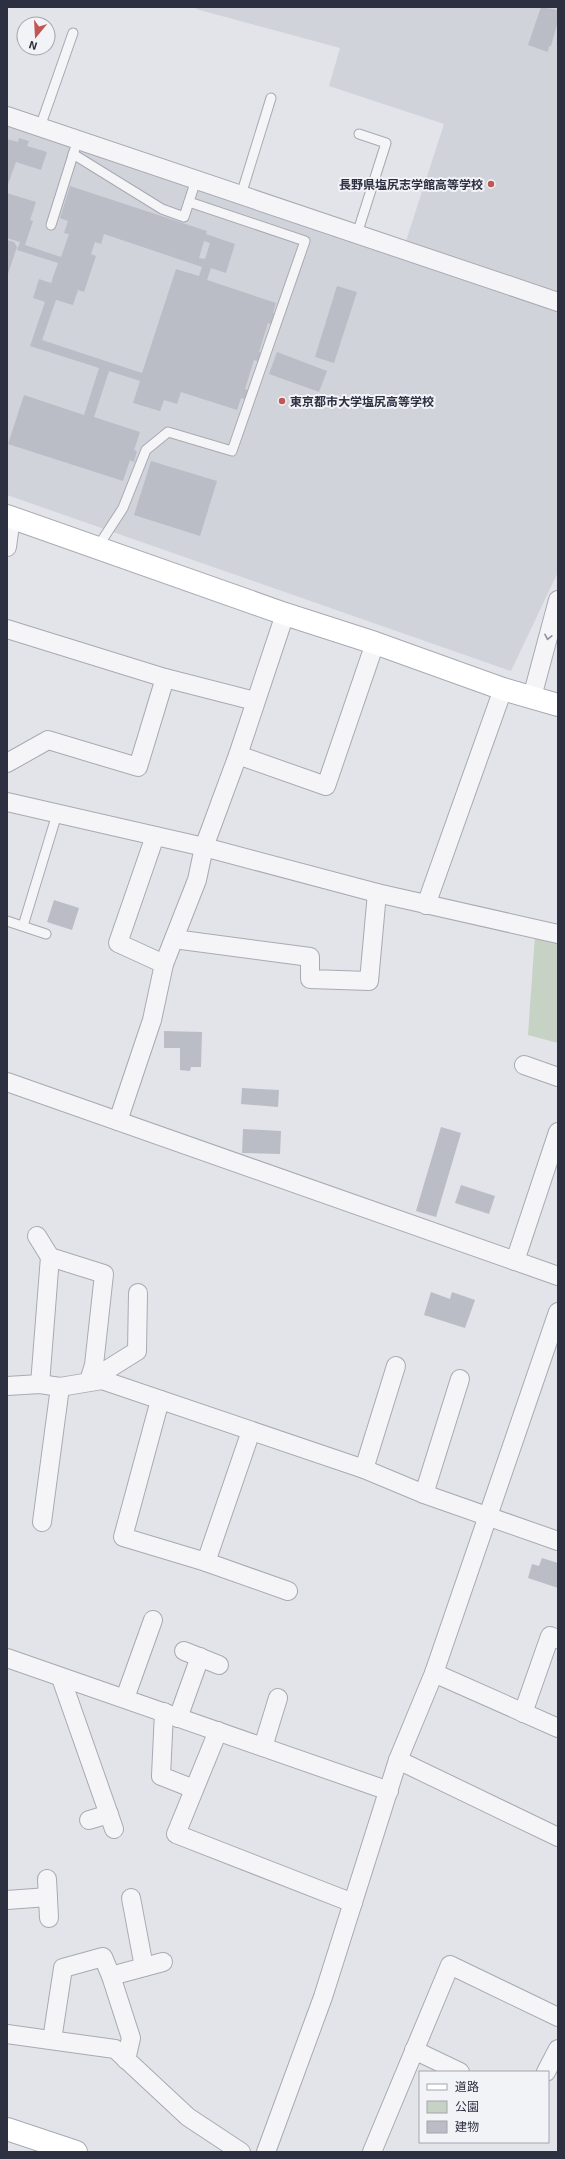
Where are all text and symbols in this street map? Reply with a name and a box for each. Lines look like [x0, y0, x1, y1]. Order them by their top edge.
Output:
north arrow [16, 16, 56, 56]
text: N [27, 39, 39, 53]
place label: 長野県塩尻志学館高等学校 [339, 177, 483, 191]
marker: 長野県塩尻志学館高等学校 [486, 179, 496, 189]
place label: 東京都市大学塩尻高等学校 [290, 394, 434, 408]
marker: 東京都市大学塩尻高等学校 [277, 396, 287, 406]
one-way arrow [544, 634, 553, 641]
legend [419, 2071, 549, 2143]
text: 道路 [455, 2079, 479, 2093]
text: 公園 [455, 2099, 479, 2113]
text: 建物 [455, 2119, 479, 2133]

